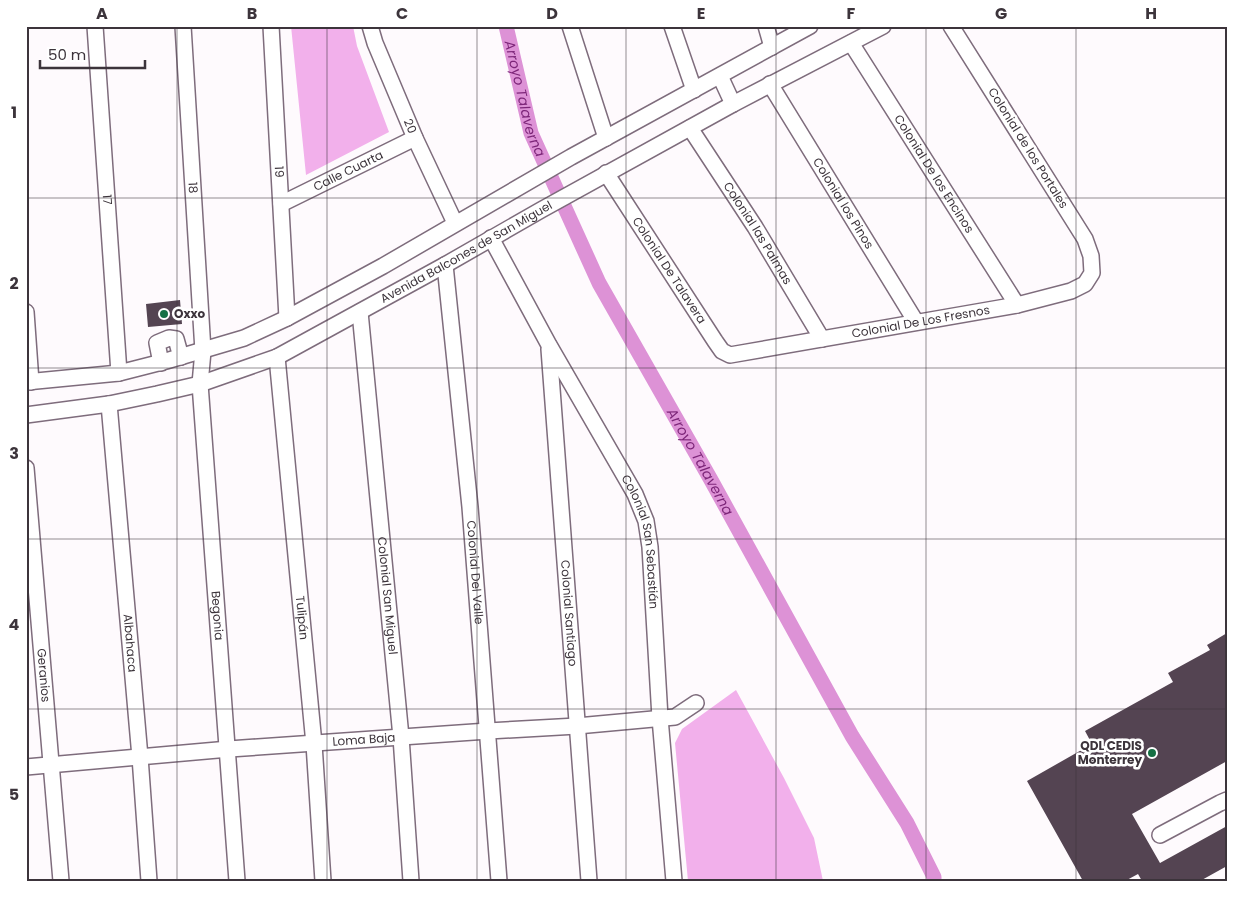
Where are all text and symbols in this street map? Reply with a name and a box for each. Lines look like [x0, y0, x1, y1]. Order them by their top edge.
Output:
text: A [96, 2, 108, 25]
text: B [247, 2, 257, 25]
text: C [396, 2, 408, 25]
text: D [546, 2, 558, 25]
text: E [697, 2, 705, 25]
text: F [847, 2, 856, 25]
text: G [995, 2, 1007, 25]
text: H [1145, 2, 1157, 25]
water label: Arroyo Talaverna [499, 37, 551, 161]
scale bar [40, 38, 145, 70]
text: 50 m [48, 44, 86, 65]
street label: Colonial de los Portales [984, 84, 1073, 211]
text: 1 [11, 101, 17, 124]
street label: Colonial De los Encinos [890, 111, 978, 236]
street label: 20 [400, 116, 421, 136]
street label: Calle Cuarta [310, 146, 386, 195]
street label: Colonial los Pinos [809, 154, 878, 252]
street label: 19 [271, 166, 288, 178]
street label: Colonial las Palmas [720, 178, 796, 287]
street label: 18 [185, 181, 202, 194]
street label: 17 [99, 194, 116, 206]
street label: Avenida Balcones de San Miguel [377, 196, 555, 307]
street label: Colonial De Talavera [629, 213, 710, 327]
text: 2 [9, 272, 19, 295]
street label: Colonial De Los Fresnos [850, 301, 991, 342]
place label: Oxxo [174, 305, 206, 322]
marker: Oxxo [158, 308, 170, 320]
water label: Arroyo Talaverna [662, 404, 739, 519]
text: 3 [9, 442, 19, 465]
street label: Colonial San Sebastián [618, 471, 663, 610]
street label: Colonial Del Valle [463, 520, 488, 625]
street label: Colonial San Miguel [374, 536, 402, 655]
street label: Colonial Santiago [557, 559, 582, 667]
street label: Begonia [207, 590, 228, 641]
street label: Tulipán [292, 595, 313, 640]
text: 4 [9, 613, 20, 636]
street label: Albahaca [119, 613, 142, 673]
street label: Geranios [33, 648, 55, 703]
street label: Loma Baja [332, 728, 396, 750]
place label: QDL CEDIS Monterrey [1078, 737, 1142, 768]
marker: QDL CEDIS Monterrey [1146, 747, 1158, 759]
text: 5 [9, 783, 19, 806]

